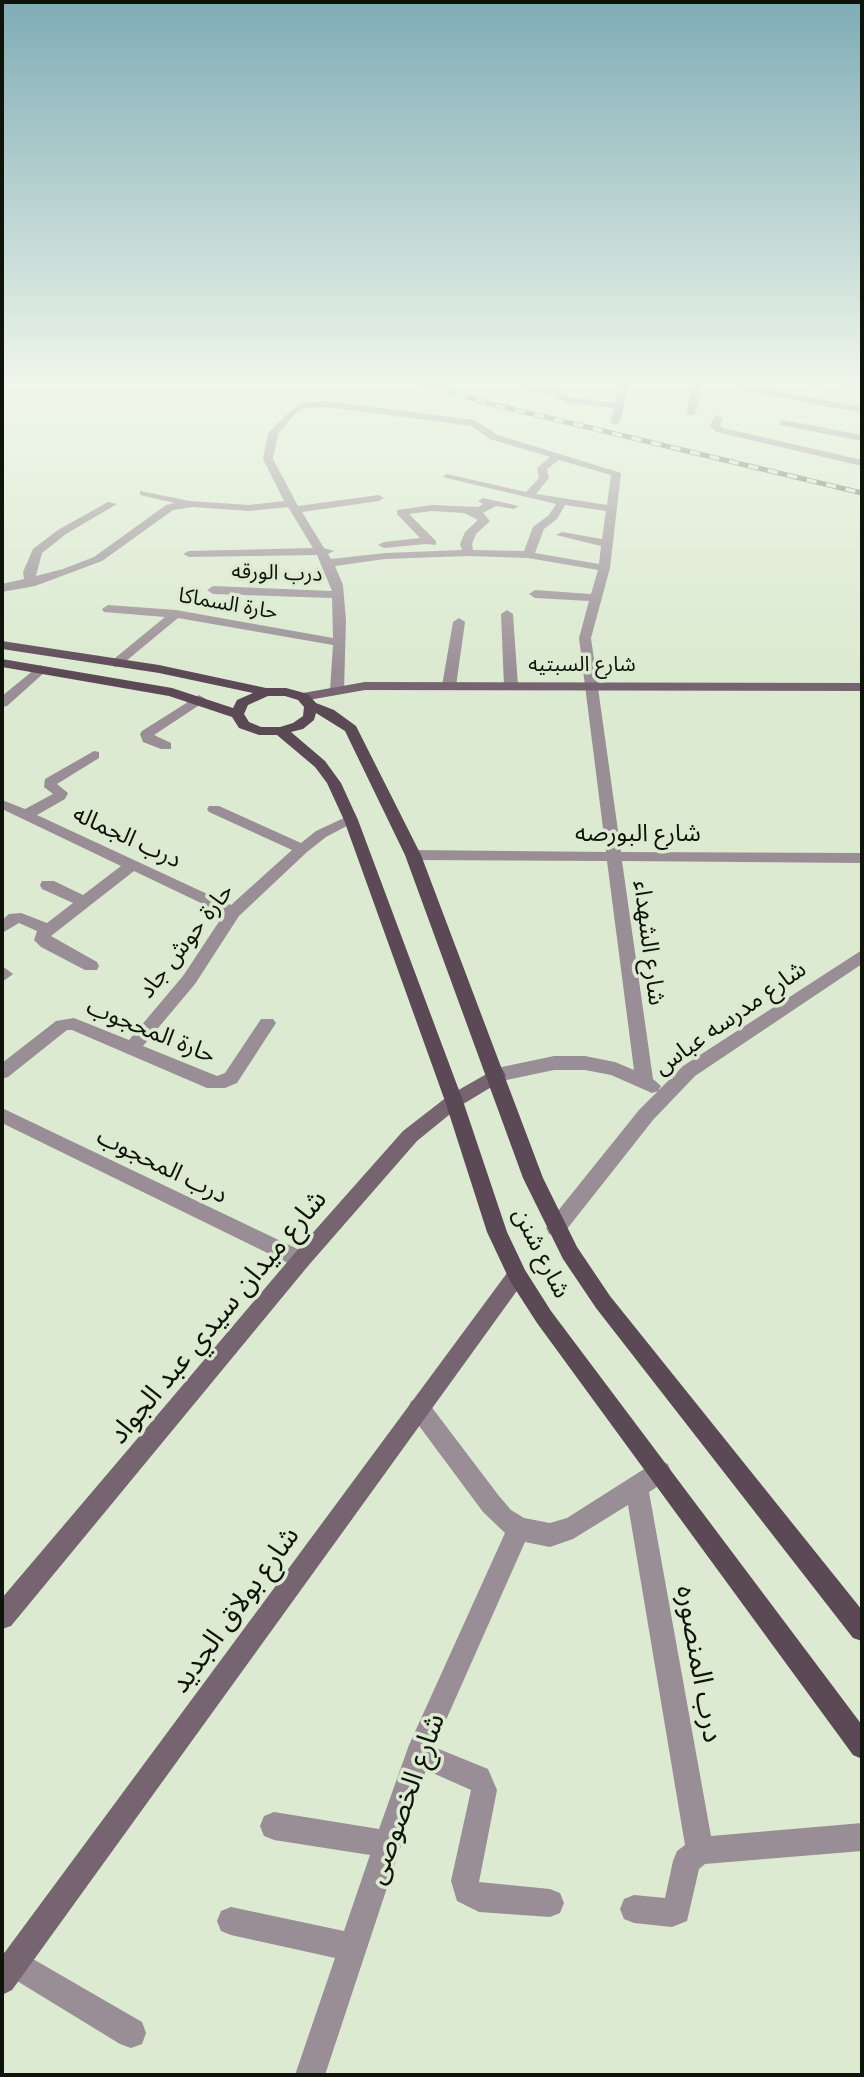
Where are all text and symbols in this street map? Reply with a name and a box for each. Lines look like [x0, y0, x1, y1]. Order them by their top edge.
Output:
street label: درب الورقه [231, 559, 323, 587]
street label: حارة السماكا [176, 583, 280, 625]
street label: شارع السبتيه [528, 652, 636, 678]
street label: درب الجماله [68, 799, 186, 875]
street label: شارع البورصه [575, 820, 701, 848]
street label: حارة حوش جاد [132, 878, 240, 1004]
street label: شارع الشهداء [627, 879, 671, 1007]
street label: شارع مدرسه عباس [648, 955, 812, 1081]
street label: حارة المحجوب [82, 992, 220, 1070]
street label: درب المحجوب [92, 1122, 232, 1210]
street label: شارع ميدان سيدي عبد الجواد [102, 1183, 334, 1451]
street label: شارع شنن [506, 1203, 576, 1303]
street label: شارع بولاق الجديد [163, 1520, 307, 1700]
street label: درب المنصوره [669, 1583, 729, 1745]
street label: شارع الخصوصى [360, 1709, 452, 1889]

